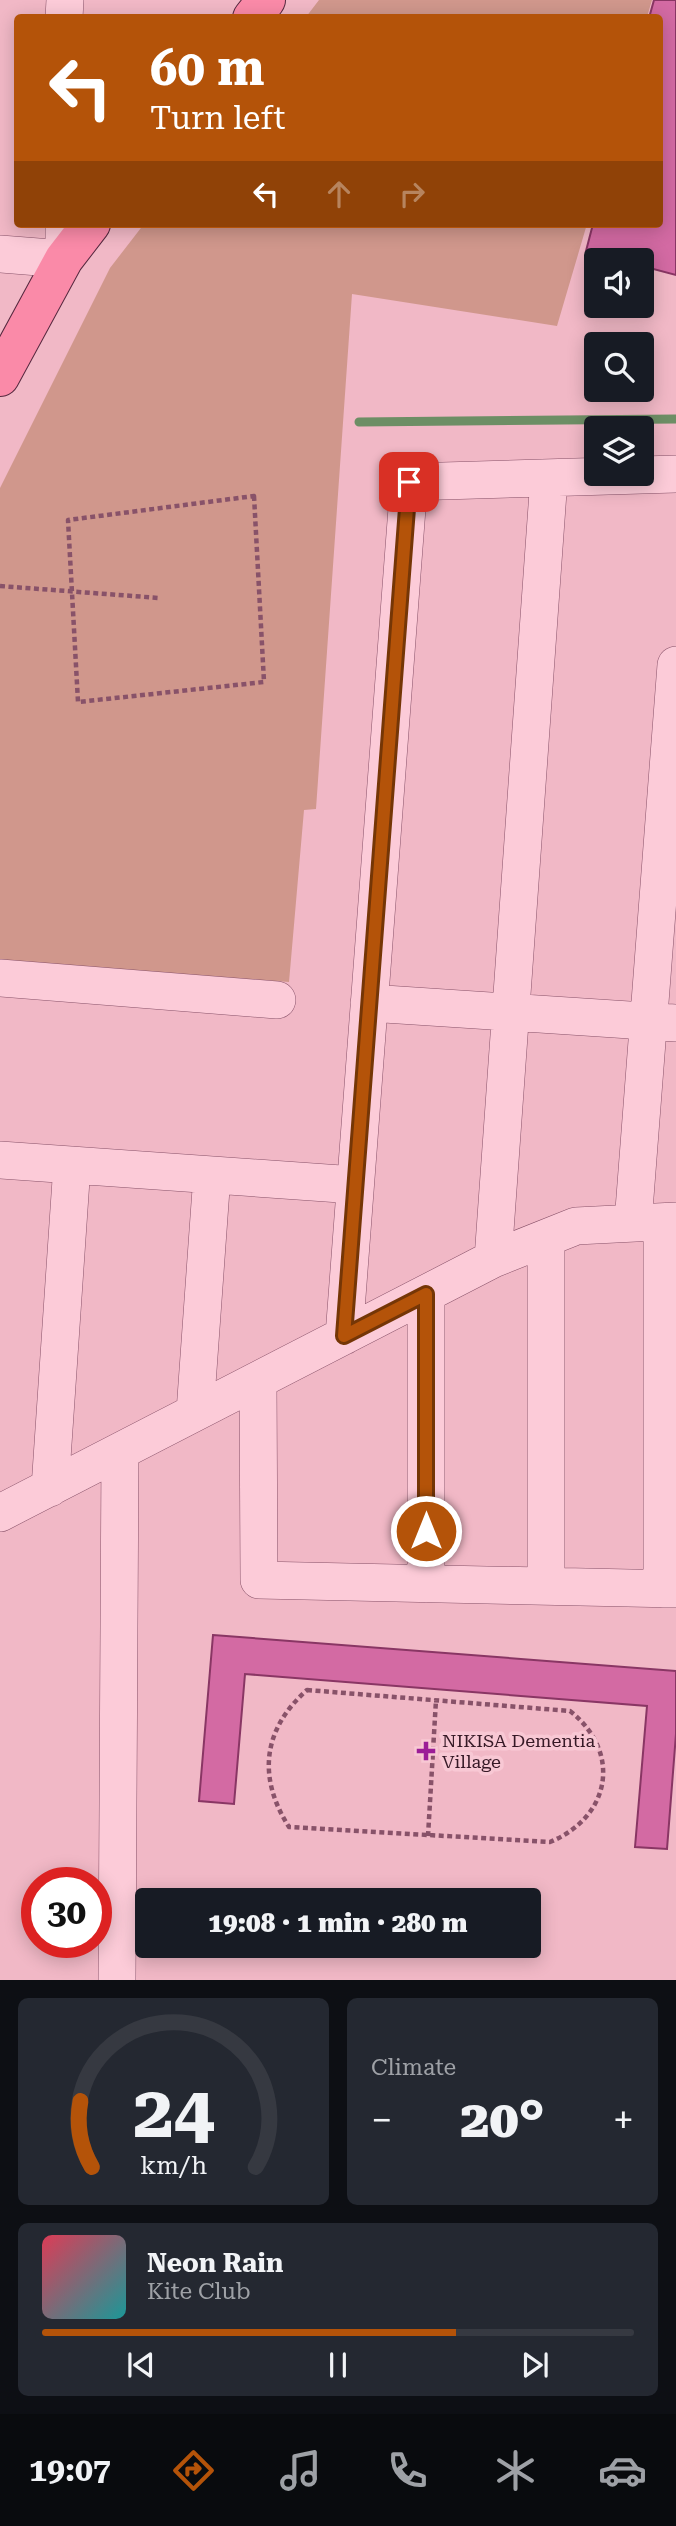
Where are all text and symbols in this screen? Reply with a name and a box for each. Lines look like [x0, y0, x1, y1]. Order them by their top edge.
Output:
text: 60 m [150, 40, 265, 97]
icon: left [35, 42, 126, 133]
text: Turn left [150, 99, 285, 137]
icon: left [247, 175, 285, 213]
icon: ahead [320, 175, 358, 213]
icon: right [393, 175, 431, 213]
map controls [584, 248, 654, 486]
button: sound [584, 248, 654, 318]
button: search [584, 332, 654, 402]
button: layers [584, 416, 654, 486]
pin [379, 452, 439, 512]
icon: arrive [390, 463, 428, 501]
position arrow [389, 1494, 463, 1568]
place label: NIKISA Dementia Village [442, 1730, 595, 1772]
marker: NIKISA Dementia Village [416, 1741, 436, 1761]
speed limit sign: 30 [21, 1867, 112, 1958]
text: 19:08 · 1 min · 280 m [208, 1908, 468, 1938]
text: Climate [371, 2054, 456, 2081]
text: 24 [133, 2071, 214, 2156]
text: 20° [460, 2089, 545, 2150]
text: − [371, 2098, 392, 2142]
text: + [613, 2098, 634, 2142]
text: km/h [140, 2151, 207, 2180]
text: Neon Rain [147, 2248, 283, 2278]
text: Kite Club [147, 2278, 251, 2305]
icon: previous [122, 2346, 160, 2384]
icon: pause [319, 2346, 357, 2384]
icon: next [516, 2346, 554, 2384]
icon: directions [169, 2446, 218, 2495]
icon: music [276, 2446, 325, 2495]
icon: phone [383, 2446, 432, 2495]
icon: climate [491, 2446, 540, 2495]
icon: car [598, 2446, 647, 2495]
text: 19:07 [29, 2451, 111, 2489]

